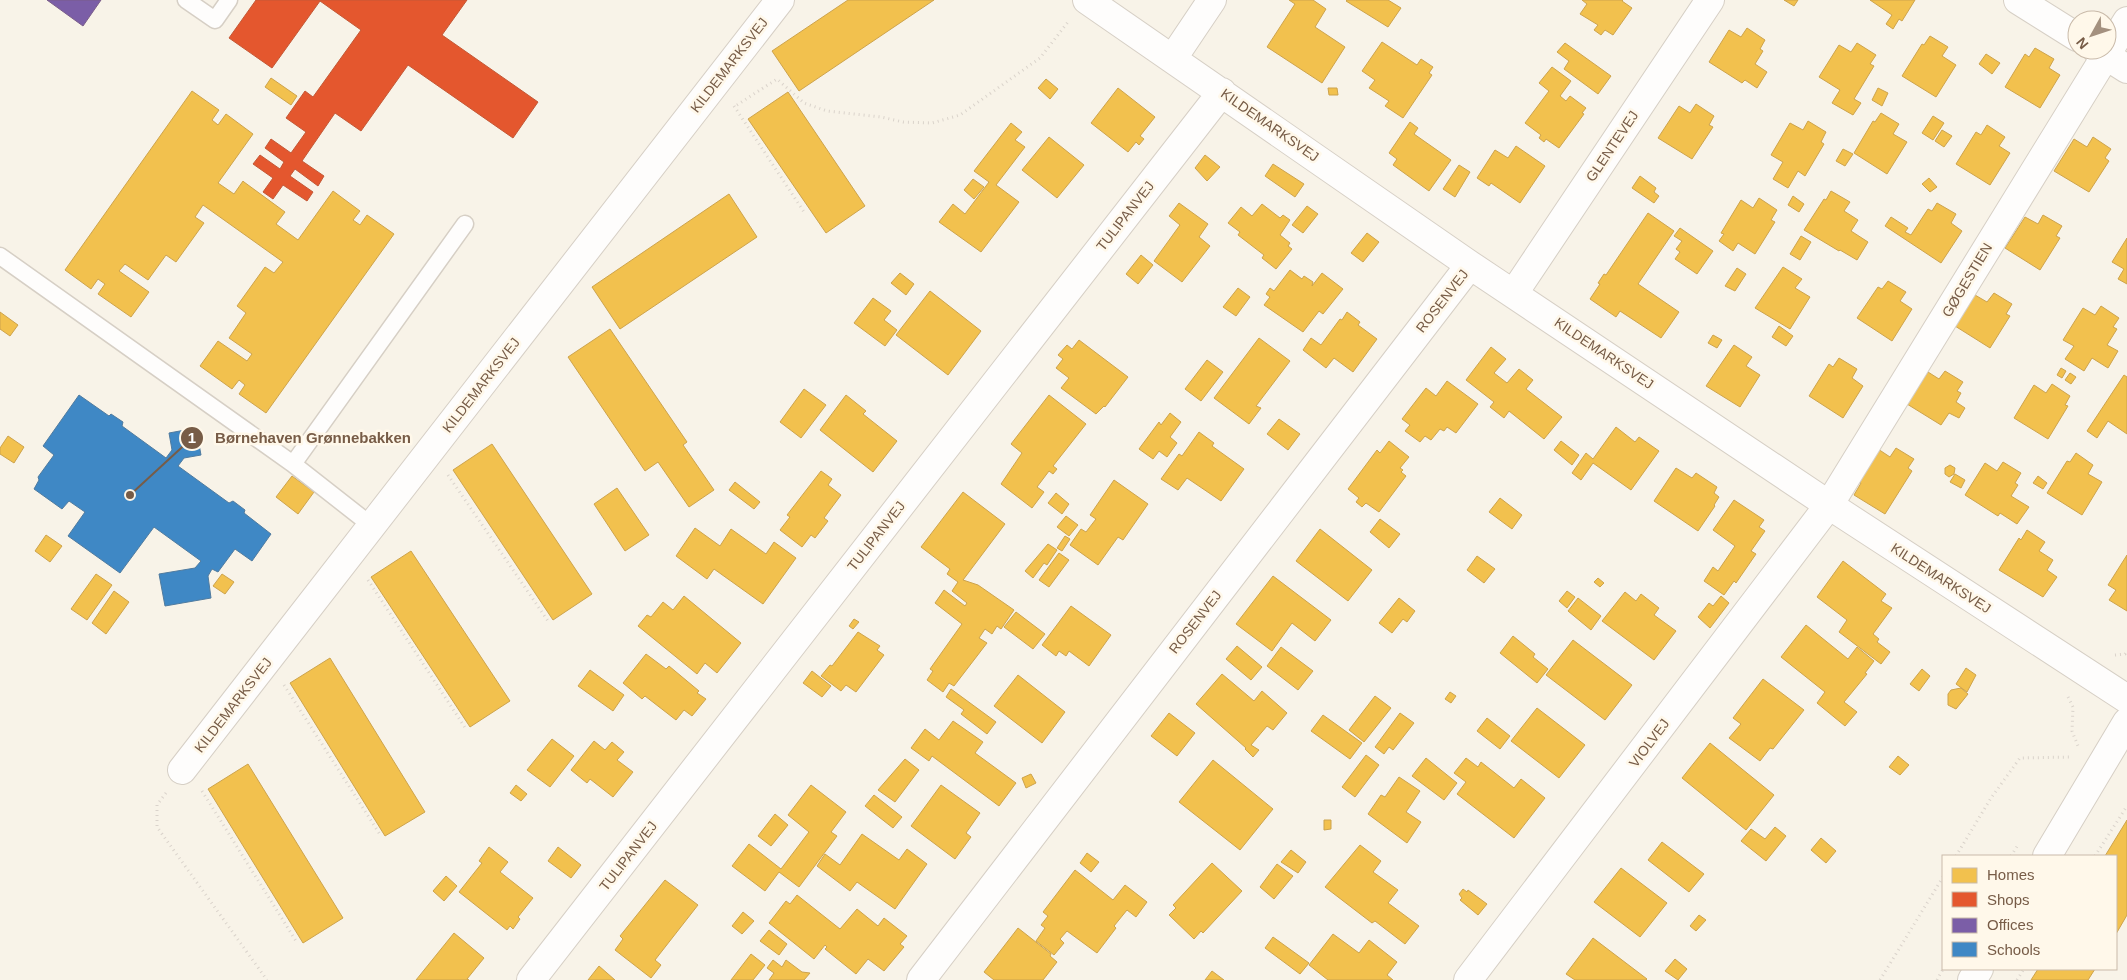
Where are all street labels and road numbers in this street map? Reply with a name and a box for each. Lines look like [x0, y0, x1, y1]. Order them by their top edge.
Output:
street label: KILDEMARKSVEJ [687, 14, 771, 116]
street label: KILDEMARKSVEJ [1218, 85, 1322, 165]
street label: GLENTEVEJ [1583, 108, 1641, 184]
street label: TULIPANVEJ [1093, 178, 1157, 254]
street label: GØGESTIEN [1939, 240, 1995, 320]
street label: ROSENVEJ [1412, 266, 1472, 336]
street label: KILDEMARKSVEJ [1551, 314, 1657, 392]
street label: KILDEMARKSVEJ [439, 334, 523, 436]
street label: TULIPANVEJ [844, 498, 908, 574]
street label: KILDEMARKSVEJ [1888, 540, 1994, 616]
street label: ROSENVEJ [1165, 587, 1225, 657]
street label: KILDEMARKSVEJ [191, 654, 275, 756]
street label: VIOLVEJ [1626, 716, 1672, 770]
street label: TULIPANVEJ [596, 818, 660, 894]

